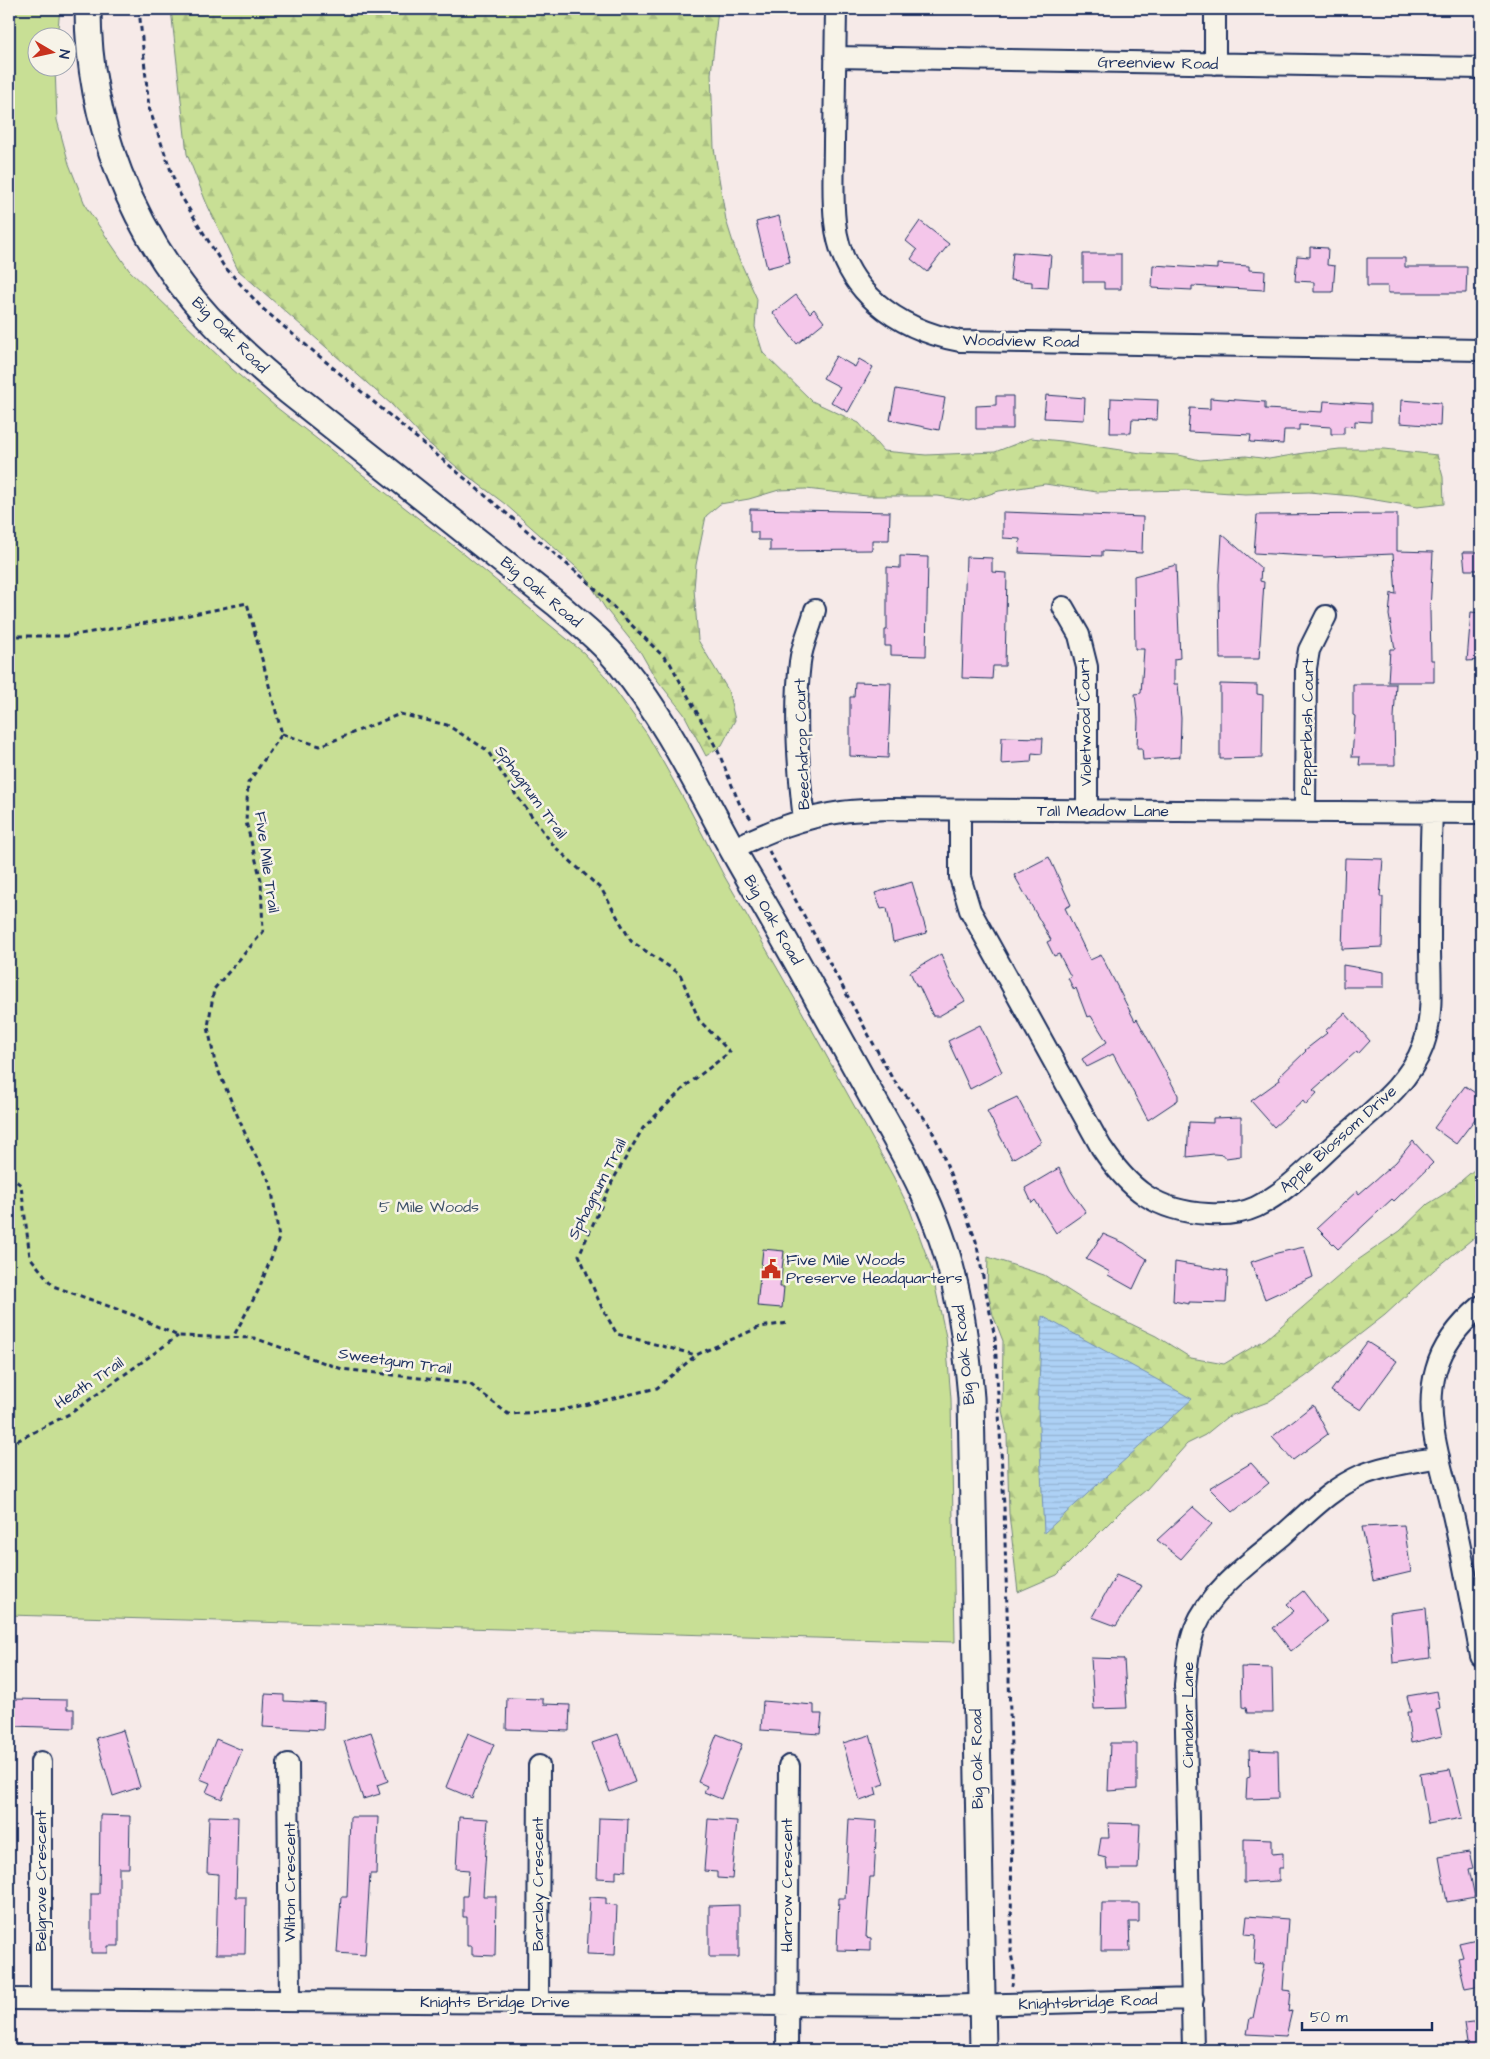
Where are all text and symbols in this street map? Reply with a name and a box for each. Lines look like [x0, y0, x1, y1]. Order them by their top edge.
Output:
north arrow [28, 28, 78, 78]
text: N [53, 48, 74, 60]
street label: Greenview Road [1097, 51, 1219, 75]
street label: Big Oak Road [186, 292, 273, 379]
street label: Woodview Road [962, 329, 1080, 353]
street label: Big Oak Road [495, 551, 586, 633]
street label: Violetwood Court [1073, 657, 1097, 786]
street label: Pepperbush Court [1295, 658, 1319, 796]
street label: Beechdrop Court [789, 677, 815, 810]
street label: Sphagnum Trail [489, 741, 572, 844]
street label: Tall Meadow Lane [1037, 800, 1169, 822]
street label: Five Mile Trail [249, 810, 285, 914]
street label: Big Oak Road [738, 871, 808, 969]
street label: Apple Blossom Drive [1275, 1080, 1402, 1198]
street label: Sphagnum Trail [562, 1135, 633, 1244]
park label: 5 Mile Woods [379, 1196, 479, 1218]
place label: Five Mile Woods Preserve Headquarters [786, 1249, 963, 1289]
public building icon: Five Mile Woods Preserve Headquarters [760, 1258, 782, 1280]
street label: Big Oak Road [948, 1304, 981, 1406]
street label: Sweetgum Trail [337, 1342, 453, 1381]
street label: Heath Trail [50, 1352, 128, 1414]
street label: Cinnabar Lane [1177, 1662, 1199, 1768]
street label: Big Oak Road [965, 1709, 990, 1809]
street label: Belgrave Crescent [30, 1810, 53, 1952]
street label: Barclay Crescent [527, 1816, 550, 1951]
street label: Harrow Crescent [776, 1818, 798, 1952]
street label: Wilton Crescent [279, 1821, 301, 1942]
street label: Knightsbridge Road [1018, 1989, 1158, 2016]
street label: Knights Bridge Drive [420, 1991, 570, 2014]
scale bar [1302, 1999, 1432, 2031]
text: 50 m [1310, 2007, 1348, 2028]

